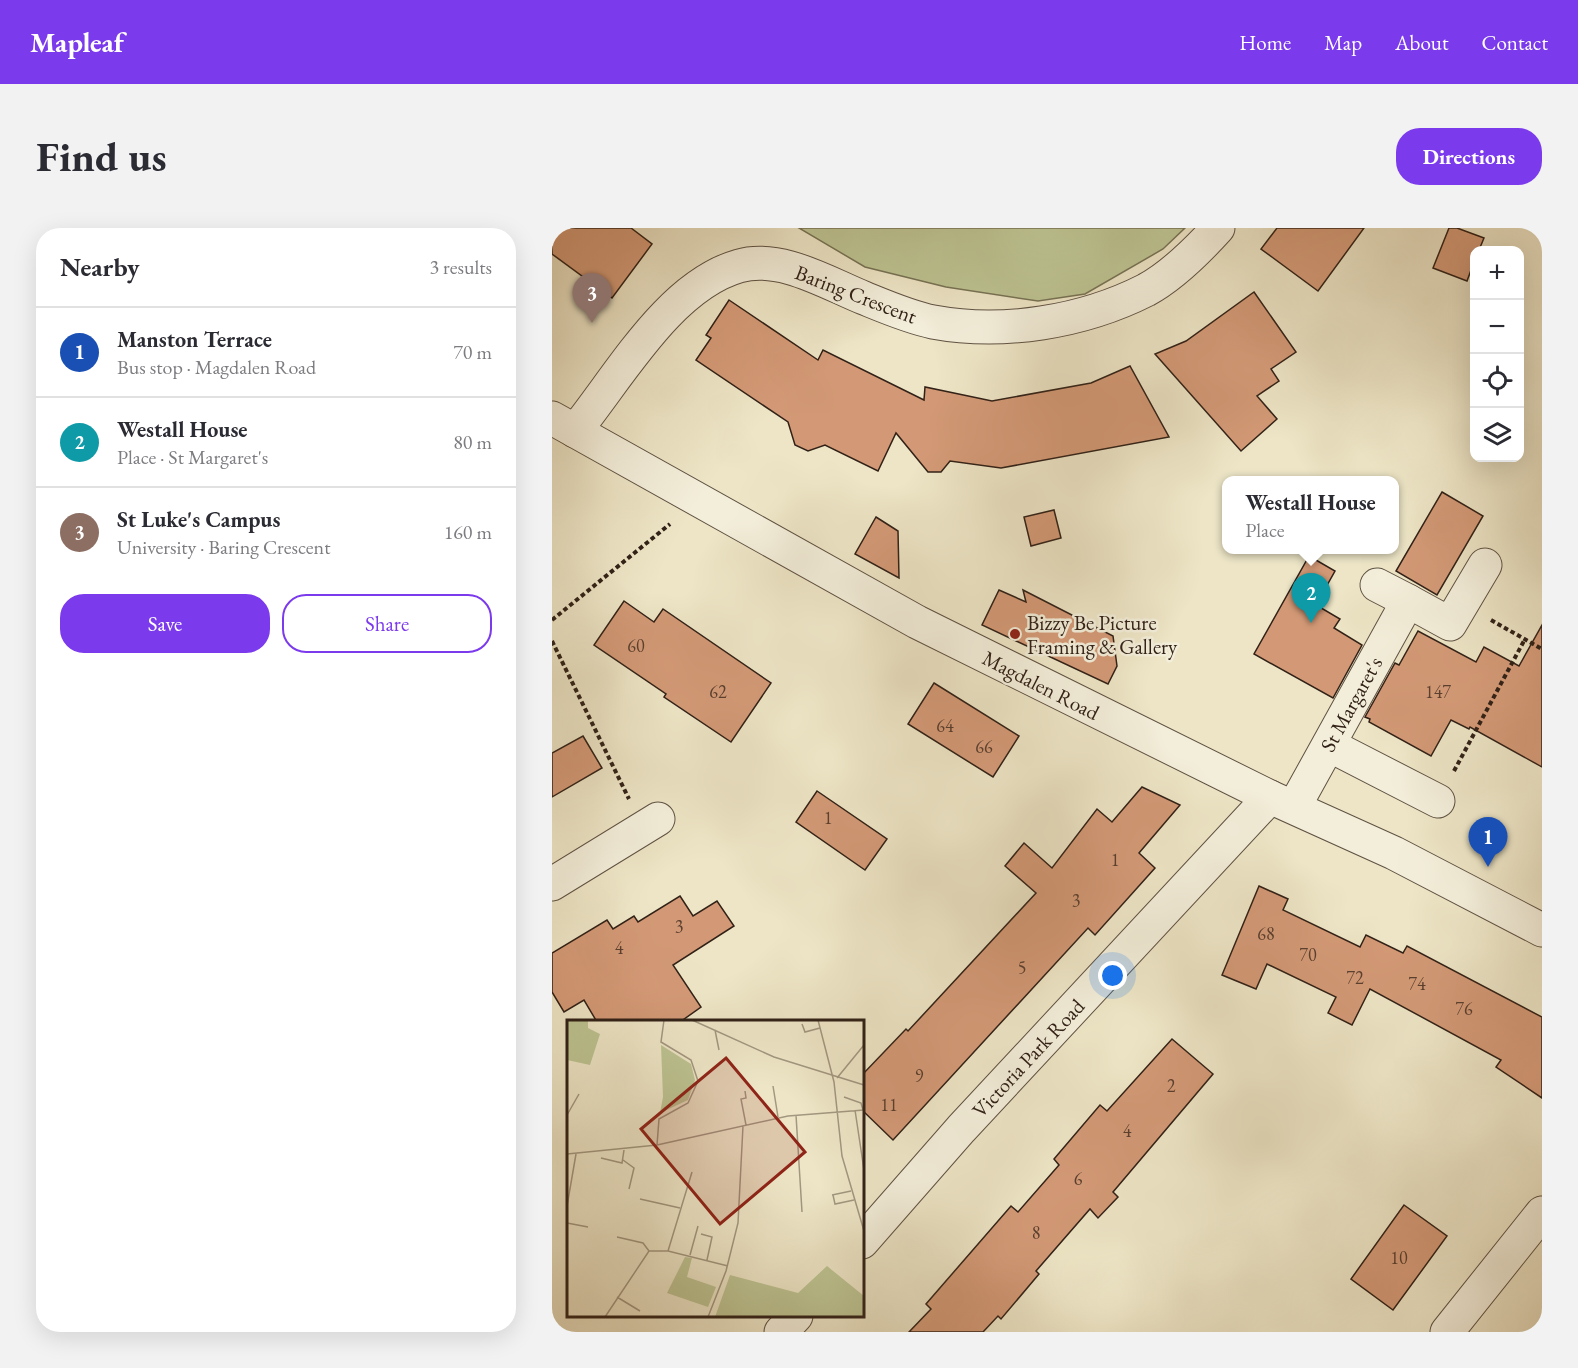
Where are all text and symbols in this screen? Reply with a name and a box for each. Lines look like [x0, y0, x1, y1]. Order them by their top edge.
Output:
text: Mapleaf [30, 24, 124, 60]
text: Home [1239, 29, 1291, 56]
text: Map [1324, 29, 1362, 56]
text: About [1395, 29, 1448, 56]
text: Contact [1481, 29, 1548, 56]
button: Directions [1396, 128, 1542, 185]
text: Find us [36, 129, 167, 184]
map controls [1470, 246, 1524, 462]
button: + [1470, 246, 1524, 300]
text: Nearby [60, 250, 140, 284]
text: 3 results [429, 254, 492, 280]
street label: Baring Crescent [791, 258, 921, 330]
pin: 3 [572, 274, 612, 323]
button: − [1470, 300, 1524, 354]
text: Manston Terrace [117, 325, 272, 354]
text: 1 [74, 339, 85, 365]
text: 70 m [453, 339, 492, 365]
text: Bus stop · Magdalen Road [117, 354, 316, 380]
button: locate [1470, 354, 1524, 408]
button: layers [1470, 408, 1524, 462]
text: Westall House [117, 415, 248, 444]
text: 2 [74, 429, 85, 455]
text: 80 m [453, 429, 492, 455]
text: Place · St Margaret's [117, 444, 268, 470]
popup [1222, 476, 1399, 554]
text: Westall House [1245, 488, 1376, 517]
text: St Luke's Campus [117, 505, 280, 534]
text: Place [1245, 517, 1285, 543]
text: 3 [74, 519, 85, 545]
text: 160 m [444, 519, 492, 545]
text: University · Baring Crescent [117, 534, 330, 560]
pin: 2 [1292, 574, 1330, 623]
button: Save [60, 594, 270, 653]
button: Share [282, 594, 492, 653]
place label: Bizzy Be Picture Framing & Gallery [1027, 609, 1178, 660]
marker: Bizzy Be Picture Framing & Gallery [1008, 627, 1022, 641]
house number: 60 [627, 634, 645, 657]
street label: Magdalen Road [978, 644, 1104, 726]
street label: St Margaret's [1314, 651, 1388, 756]
house number: 62 [709, 680, 727, 703]
house number: 147 [1425, 680, 1451, 703]
house number: 64 [936, 714, 954, 737]
house number: 66 [975, 735, 993, 758]
house number: 1 [824, 806, 832, 829]
pin: 1 [1468, 818, 1508, 867]
house number: 1 [1111, 848, 1119, 871]
house number: 3 [1072, 889, 1080, 912]
house number: 3 [675, 915, 683, 938]
house number: 68 [1257, 922, 1275, 945]
house number: 4 [615, 936, 624, 959]
house number: 70 [1299, 943, 1317, 966]
house number: 5 [1018, 956, 1026, 979]
your location [1098, 961, 1127, 990]
house number: 72 [1346, 966, 1364, 989]
house number: 74 [1408, 972, 1426, 995]
street label: Victoria Park Road [966, 993, 1090, 1123]
house number: 76 [1455, 997, 1473, 1020]
inset map [567, 1020, 864, 1317]
house number: 9 [915, 1064, 924, 1087]
house number: 2 [1167, 1074, 1176, 1097]
house number: 11 [880, 1093, 898, 1116]
house number: 4 [1123, 1119, 1132, 1142]
house number: 6 [1074, 1167, 1083, 1190]
house number: 8 [1032, 1221, 1040, 1244]
house number: 10 [1390, 1246, 1408, 1269]

